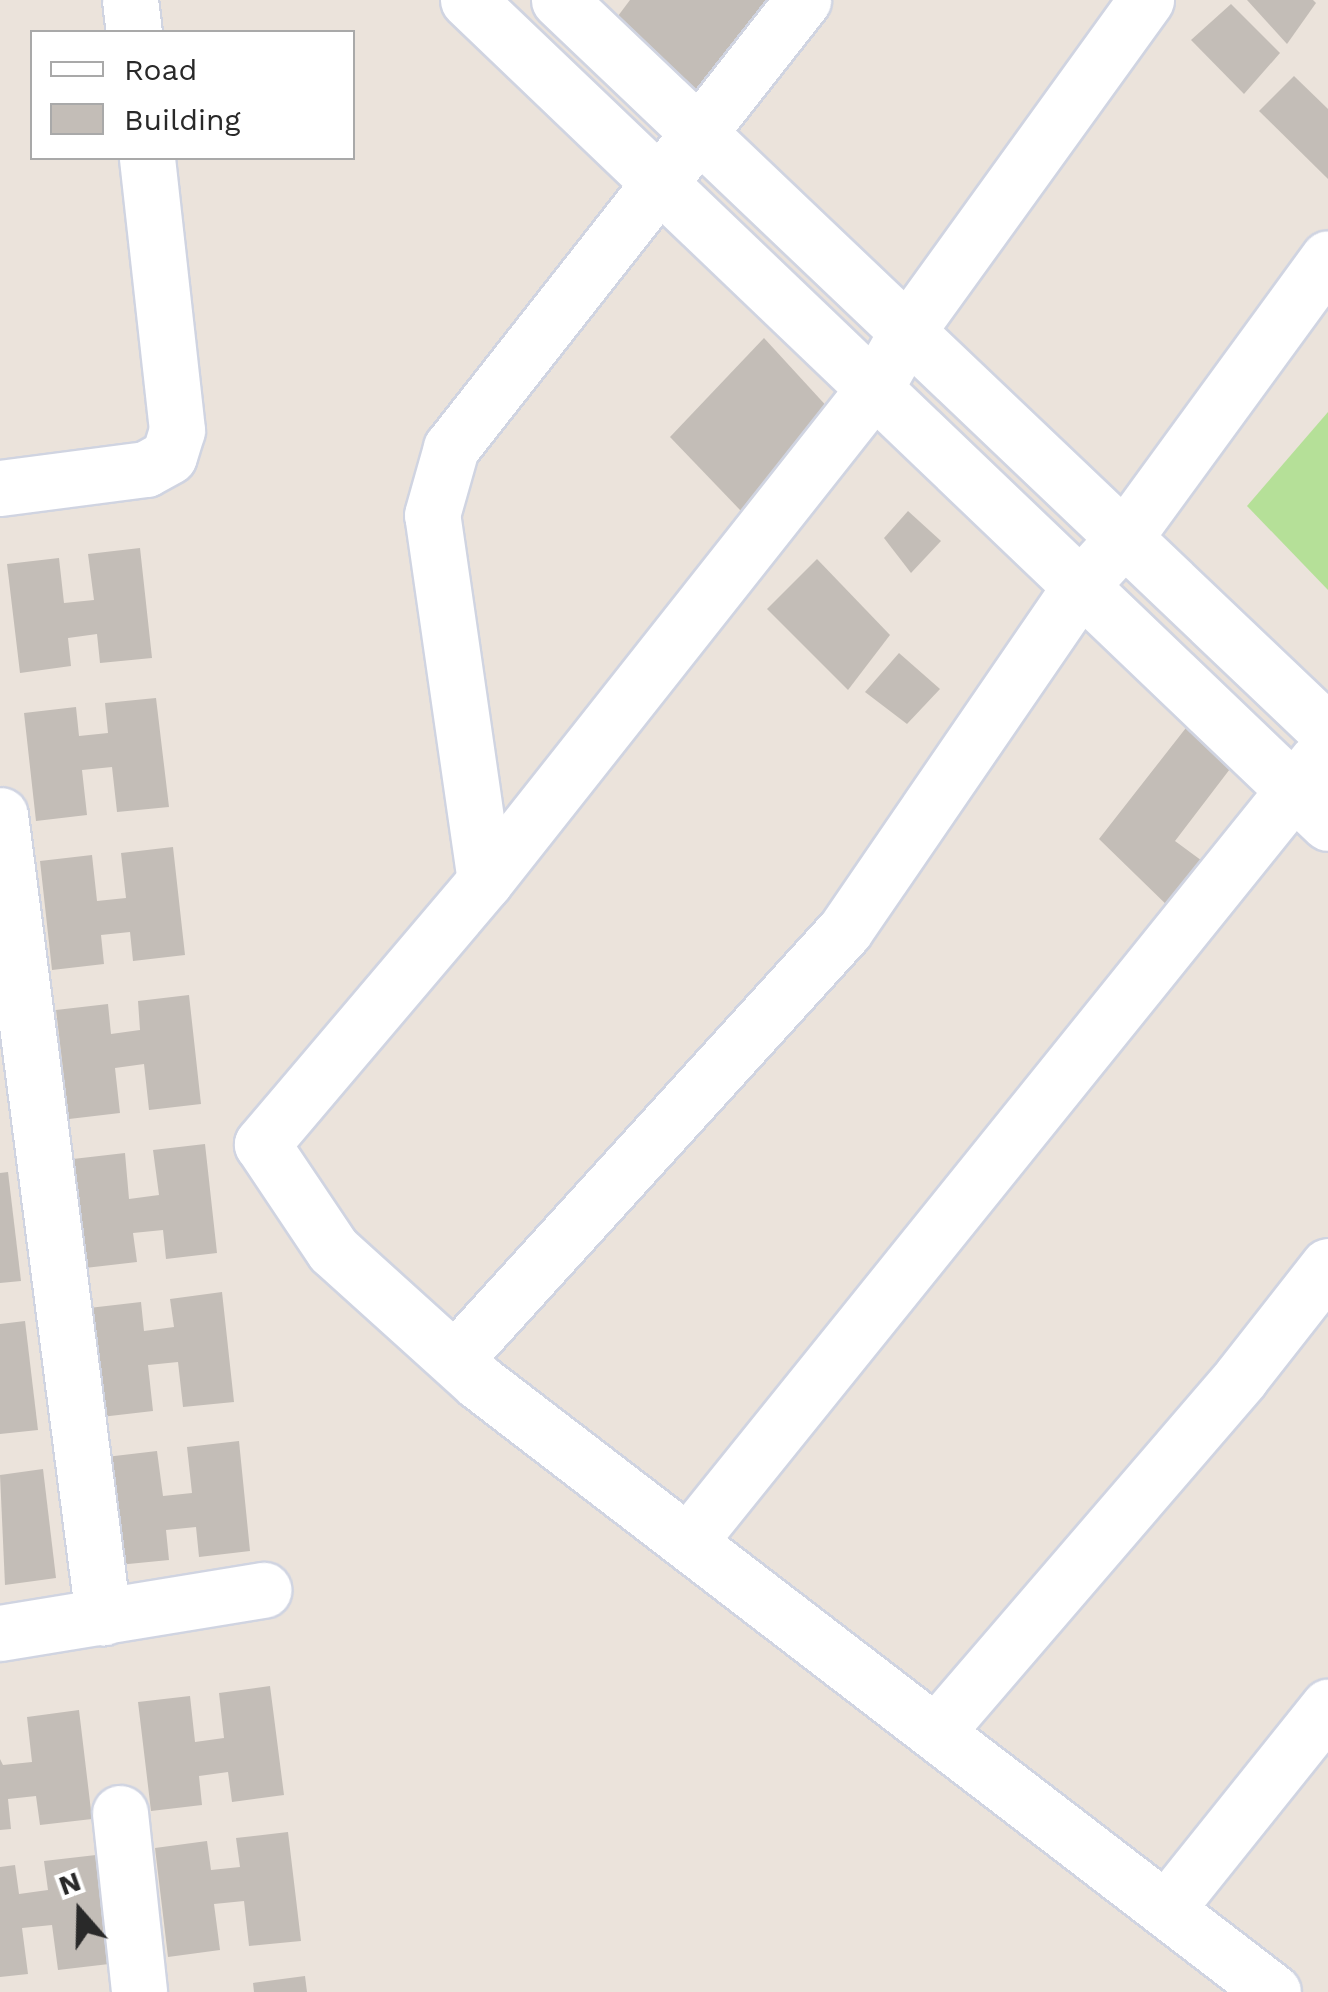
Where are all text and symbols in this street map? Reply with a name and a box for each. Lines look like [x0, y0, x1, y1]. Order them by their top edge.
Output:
legend [30, 30, 355, 160]
text: Road [124, 52, 197, 87]
text: Building [124, 102, 241, 137]
north arrow [30, 1862, 130, 1962]
text: N [54, 1864, 85, 1902]

